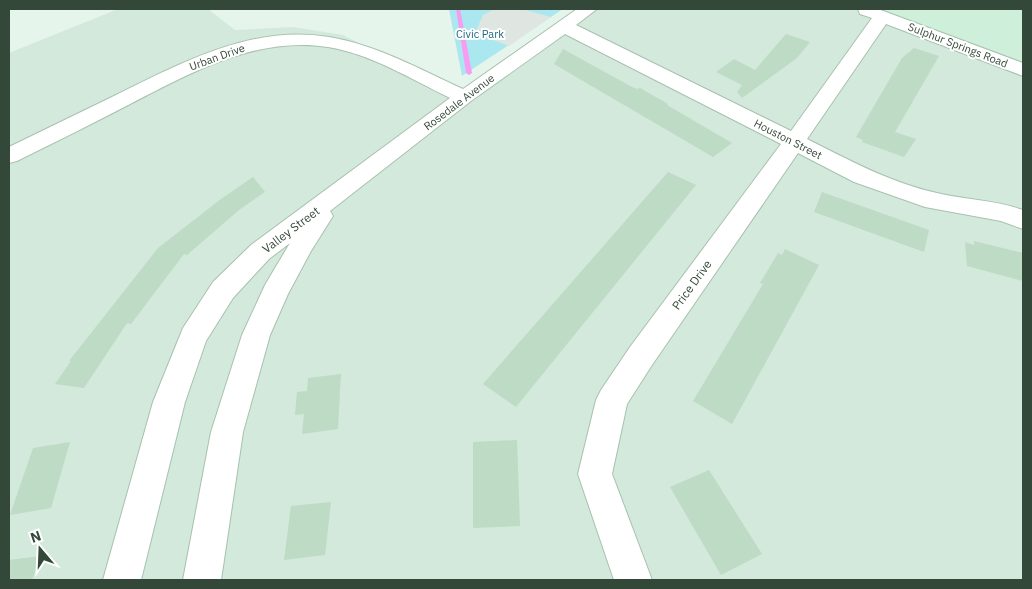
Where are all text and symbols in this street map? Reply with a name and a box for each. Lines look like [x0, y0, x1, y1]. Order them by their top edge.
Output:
street label: Sulphur Springs Road [906, 19, 1010, 71]
park label: Civic Park [456, 27, 504, 41]
street label: Urban Drive [187, 40, 247, 74]
street label: Rosedale Avenue [421, 71, 497, 133]
street label: Houston Street [752, 116, 824, 162]
street label: Valley Street [259, 203, 322, 256]
street label: Price Drive [669, 257, 715, 312]
north arrow [15, 524, 65, 574]
text: N [28, 527, 43, 547]

